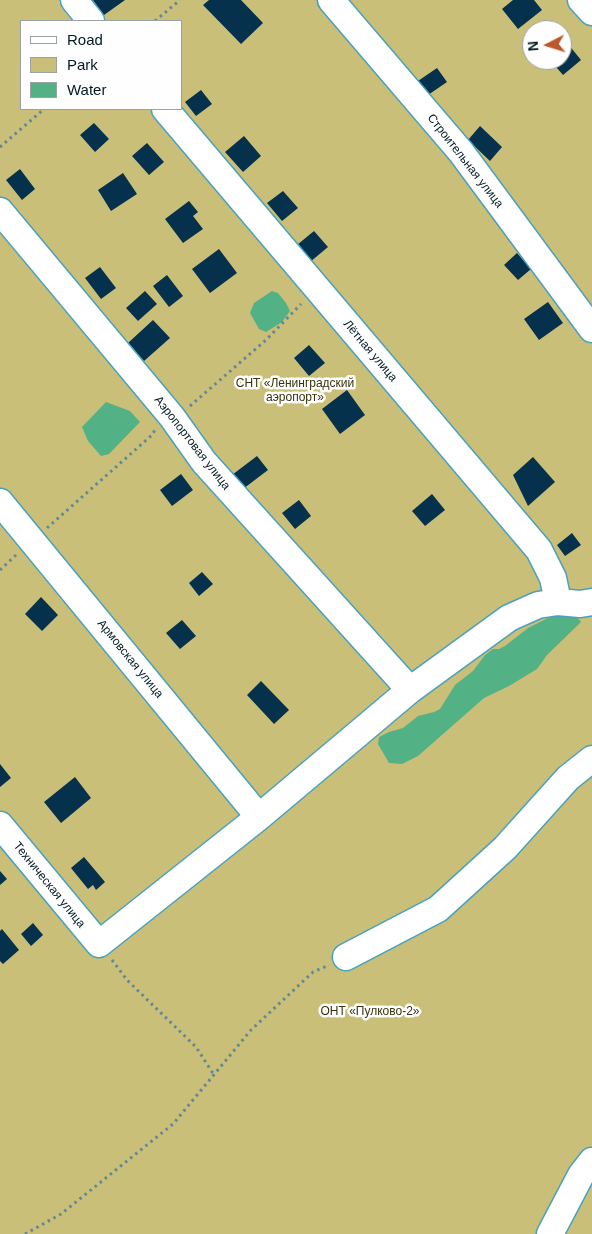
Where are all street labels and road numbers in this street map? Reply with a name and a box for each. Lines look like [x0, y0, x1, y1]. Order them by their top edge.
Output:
street label: Строительная улица [424, 111, 506, 211]
street label: Лётная улица [340, 317, 400, 385]
street label: Аэропортовая улица [151, 393, 233, 493]
street label: Армовская улица [94, 617, 166, 701]
street label: Техническая улица [10, 839, 88, 931]

